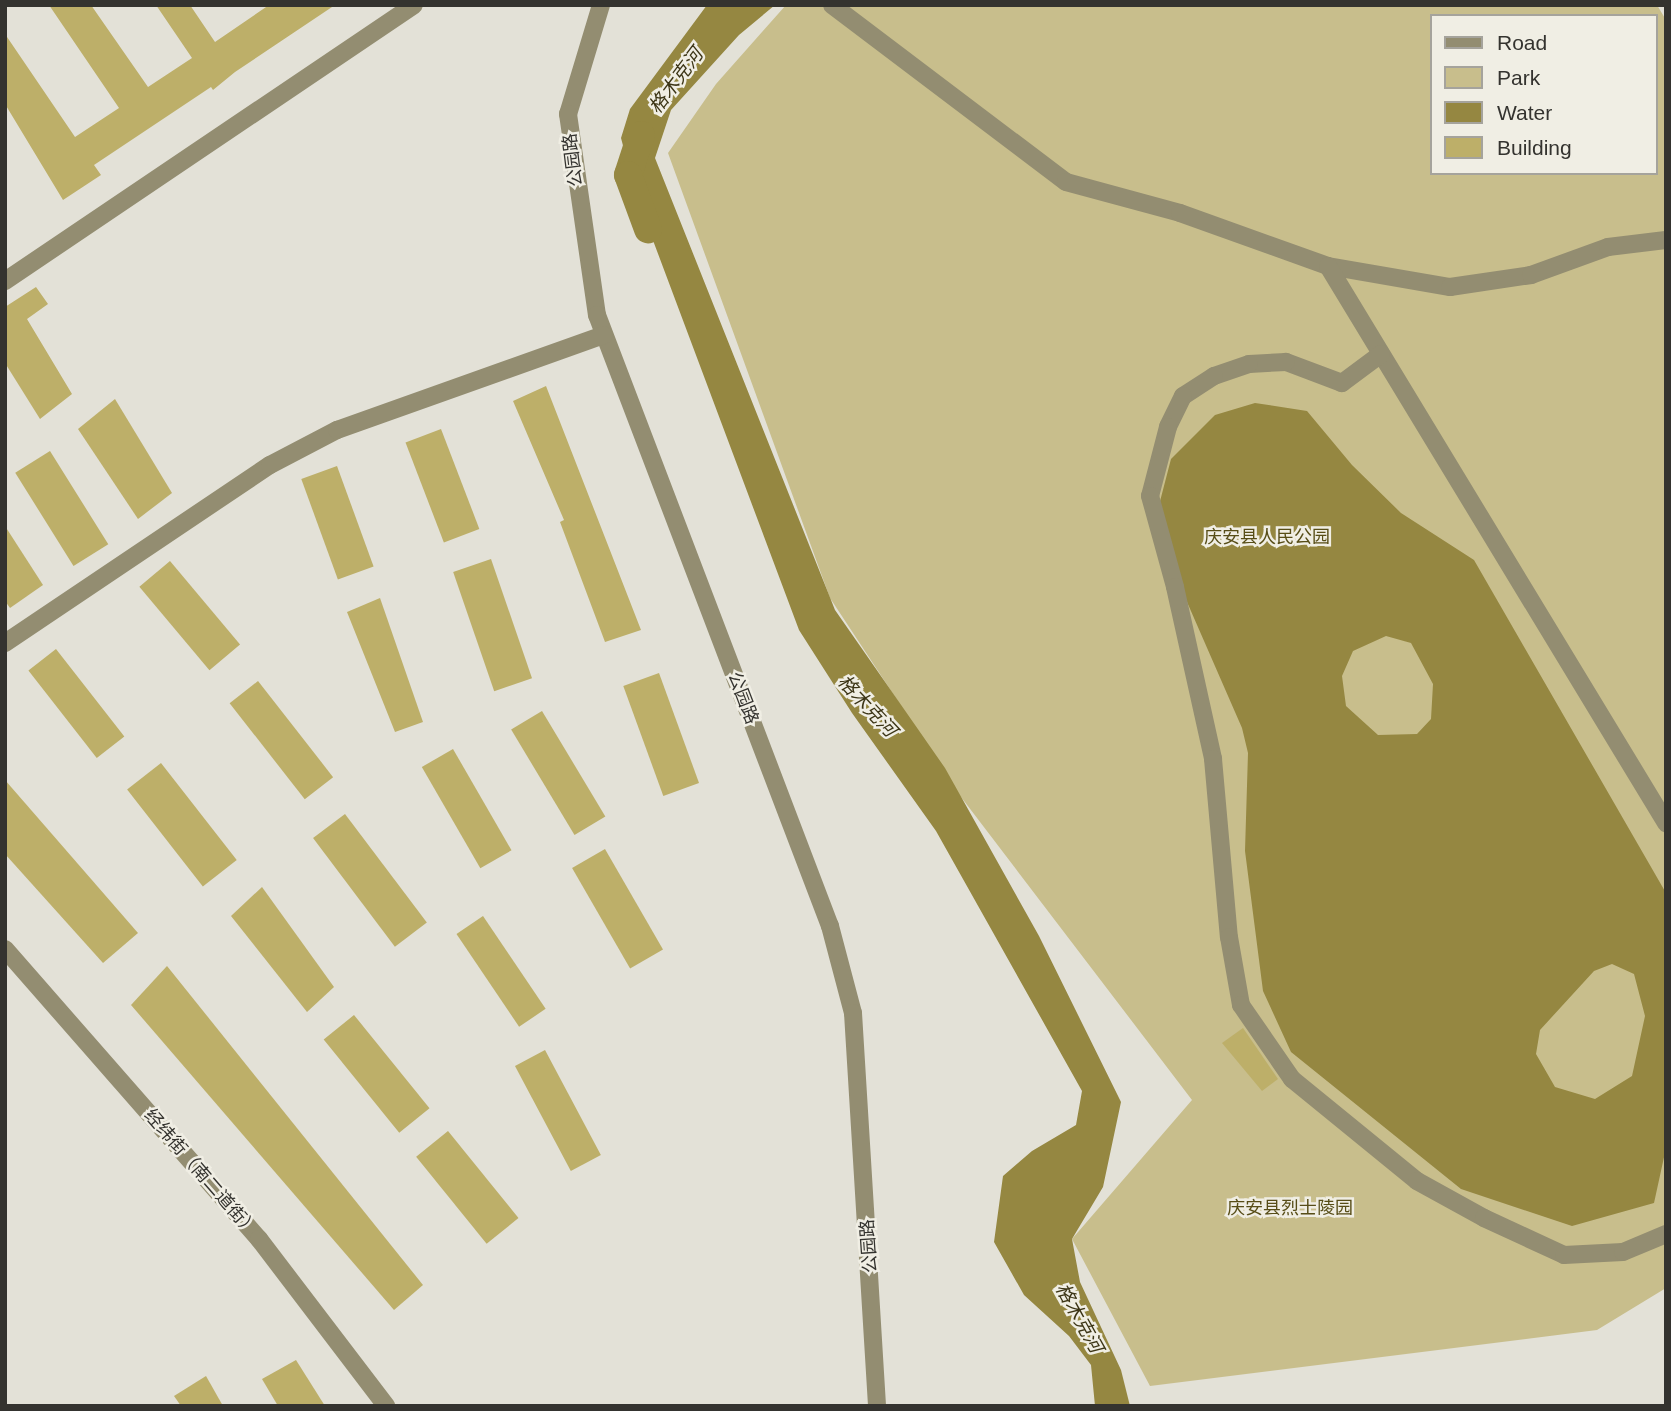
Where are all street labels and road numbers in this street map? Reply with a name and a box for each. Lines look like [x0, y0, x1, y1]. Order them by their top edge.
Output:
street label: 公园路 [559, 132, 587, 188]
street label: 公园路 [723, 669, 763, 727]
street label: 经纬街（南二道街） [140, 1105, 262, 1241]
street label: 公园路 [856, 1218, 882, 1274]

